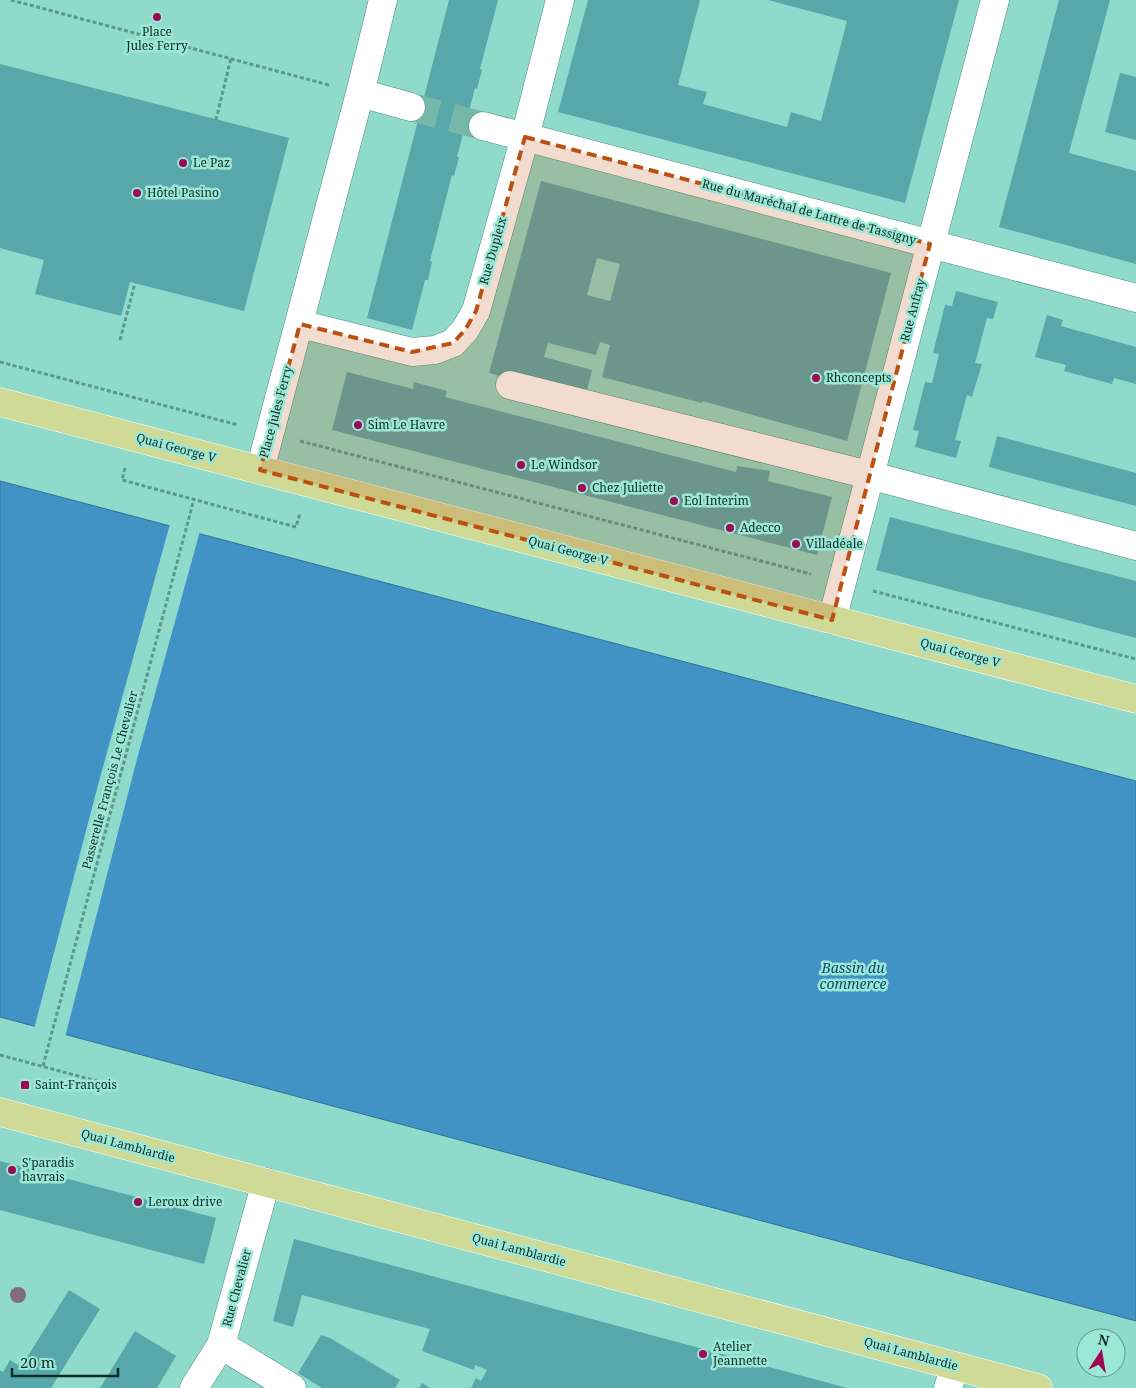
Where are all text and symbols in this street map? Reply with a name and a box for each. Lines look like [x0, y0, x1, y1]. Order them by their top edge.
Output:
marker: Place Jules Ferry [151, 11, 163, 23]
place label: Place Jules Ferry [125, 23, 188, 54]
place label: Le Paz [193, 154, 230, 171]
marker: Le Paz [177, 157, 189, 169]
street label: Rue du Maréchal de Lattre de Tassigny [700, 175, 918, 248]
place label: Hôtel Pasino [147, 184, 219, 201]
marker: Hôtel Pasino [131, 187, 143, 199]
street label: Rue Dupleix [475, 215, 510, 287]
street label: Rue Anfray [896, 276, 929, 343]
street label: Place Jules Ferry [255, 364, 296, 460]
place label: Rhconcepts [826, 369, 891, 386]
marker: Rhconcepts [810, 372, 822, 384]
place label: Sim Le Havre [368, 416, 445, 433]
marker: Sim Le Havre [352, 419, 364, 431]
street label: Quai George V [134, 429, 219, 467]
place label: Le Windsor [531, 456, 598, 473]
marker: Le Windsor [515, 459, 527, 471]
place label: Chez Juliette [592, 479, 663, 496]
marker: Chez Juliette [576, 482, 588, 494]
place label: Eol Interim [684, 492, 749, 509]
marker: Eol Interim [668, 495, 680, 507]
place label: Adecco [740, 519, 781, 536]
marker: Adecco [724, 522, 736, 534]
street label: Quai George V [526, 532, 611, 570]
place label: Villadéale [806, 535, 863, 552]
marker: Villadéale [790, 538, 802, 550]
street label: Quai George V [918, 634, 1003, 672]
street label: Passerelle François Le Chevalier [77, 688, 142, 871]
water label: Bassin du commerce [820, 958, 887, 993]
place label: Saint-François [35, 1076, 117, 1093]
marker: Saint-François [19, 1079, 31, 1091]
street label: Quai Lamblardie [79, 1125, 177, 1166]
place label: S'paradis havrais [22, 1154, 74, 1185]
marker: S'paradis havrais [6, 1164, 18, 1176]
place label: Leroux drive [148, 1193, 222, 1210]
marker: Leroux drive [132, 1196, 144, 1208]
street label: Quai Lamblardie [470, 1229, 568, 1270]
street label: Rue Chevalier [218, 1247, 255, 1329]
north arrow [1076, 1328, 1126, 1378]
text: N [1096, 1329, 1111, 1350]
street label: Quai Lamblardie [862, 1333, 960, 1374]
place label: Atelier Jeannette [712, 1338, 767, 1369]
scale bar [12, 1346, 119, 1378]
marker: Atelier Jeannette [697, 1348, 709, 1360]
text: 20 m [20, 1352, 55, 1372]

